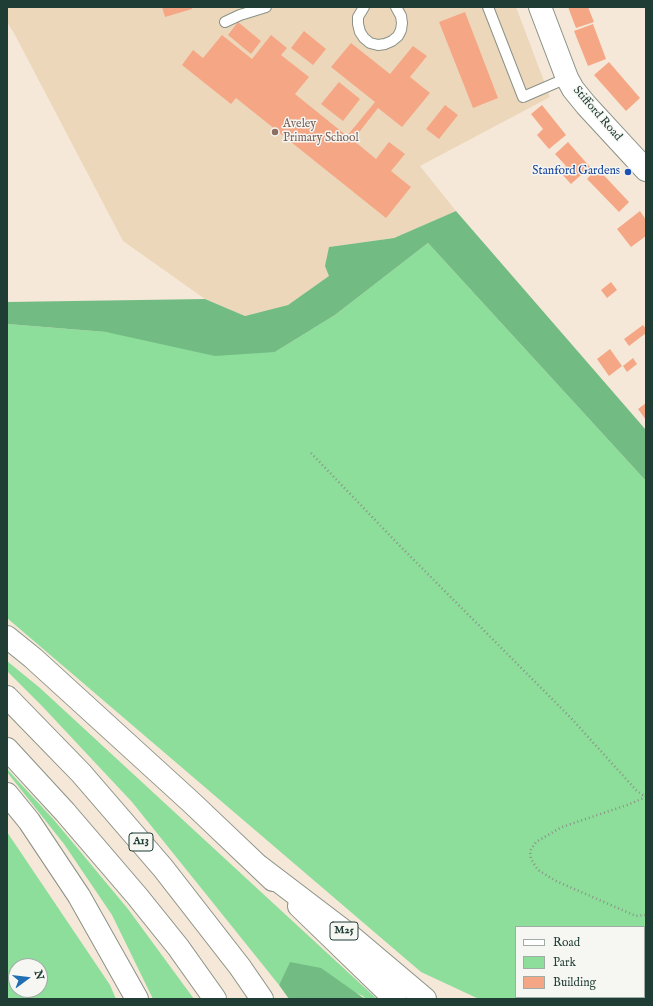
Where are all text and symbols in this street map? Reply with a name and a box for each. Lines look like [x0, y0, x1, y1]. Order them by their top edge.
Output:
street label: Stifford Road [569, 84, 625, 144]
place label: Aveley Primary School [283, 118, 359, 146]
marker: Aveley Primary School [270, 127, 280, 137]
place label: Stanford Gardens [532, 165, 620, 179]
marker: Stanford Gardens [623, 167, 633, 177]
road number: A13 [129, 833, 153, 851]
road number: M25 [330, 922, 358, 940]
legend [515, 926, 645, 998]
text: Road [553, 935, 580, 950]
text: Park [553, 955, 576, 970]
north arrow [8, 958, 48, 998]
text: N [31, 969, 47, 982]
text: Building [553, 975, 596, 990]

